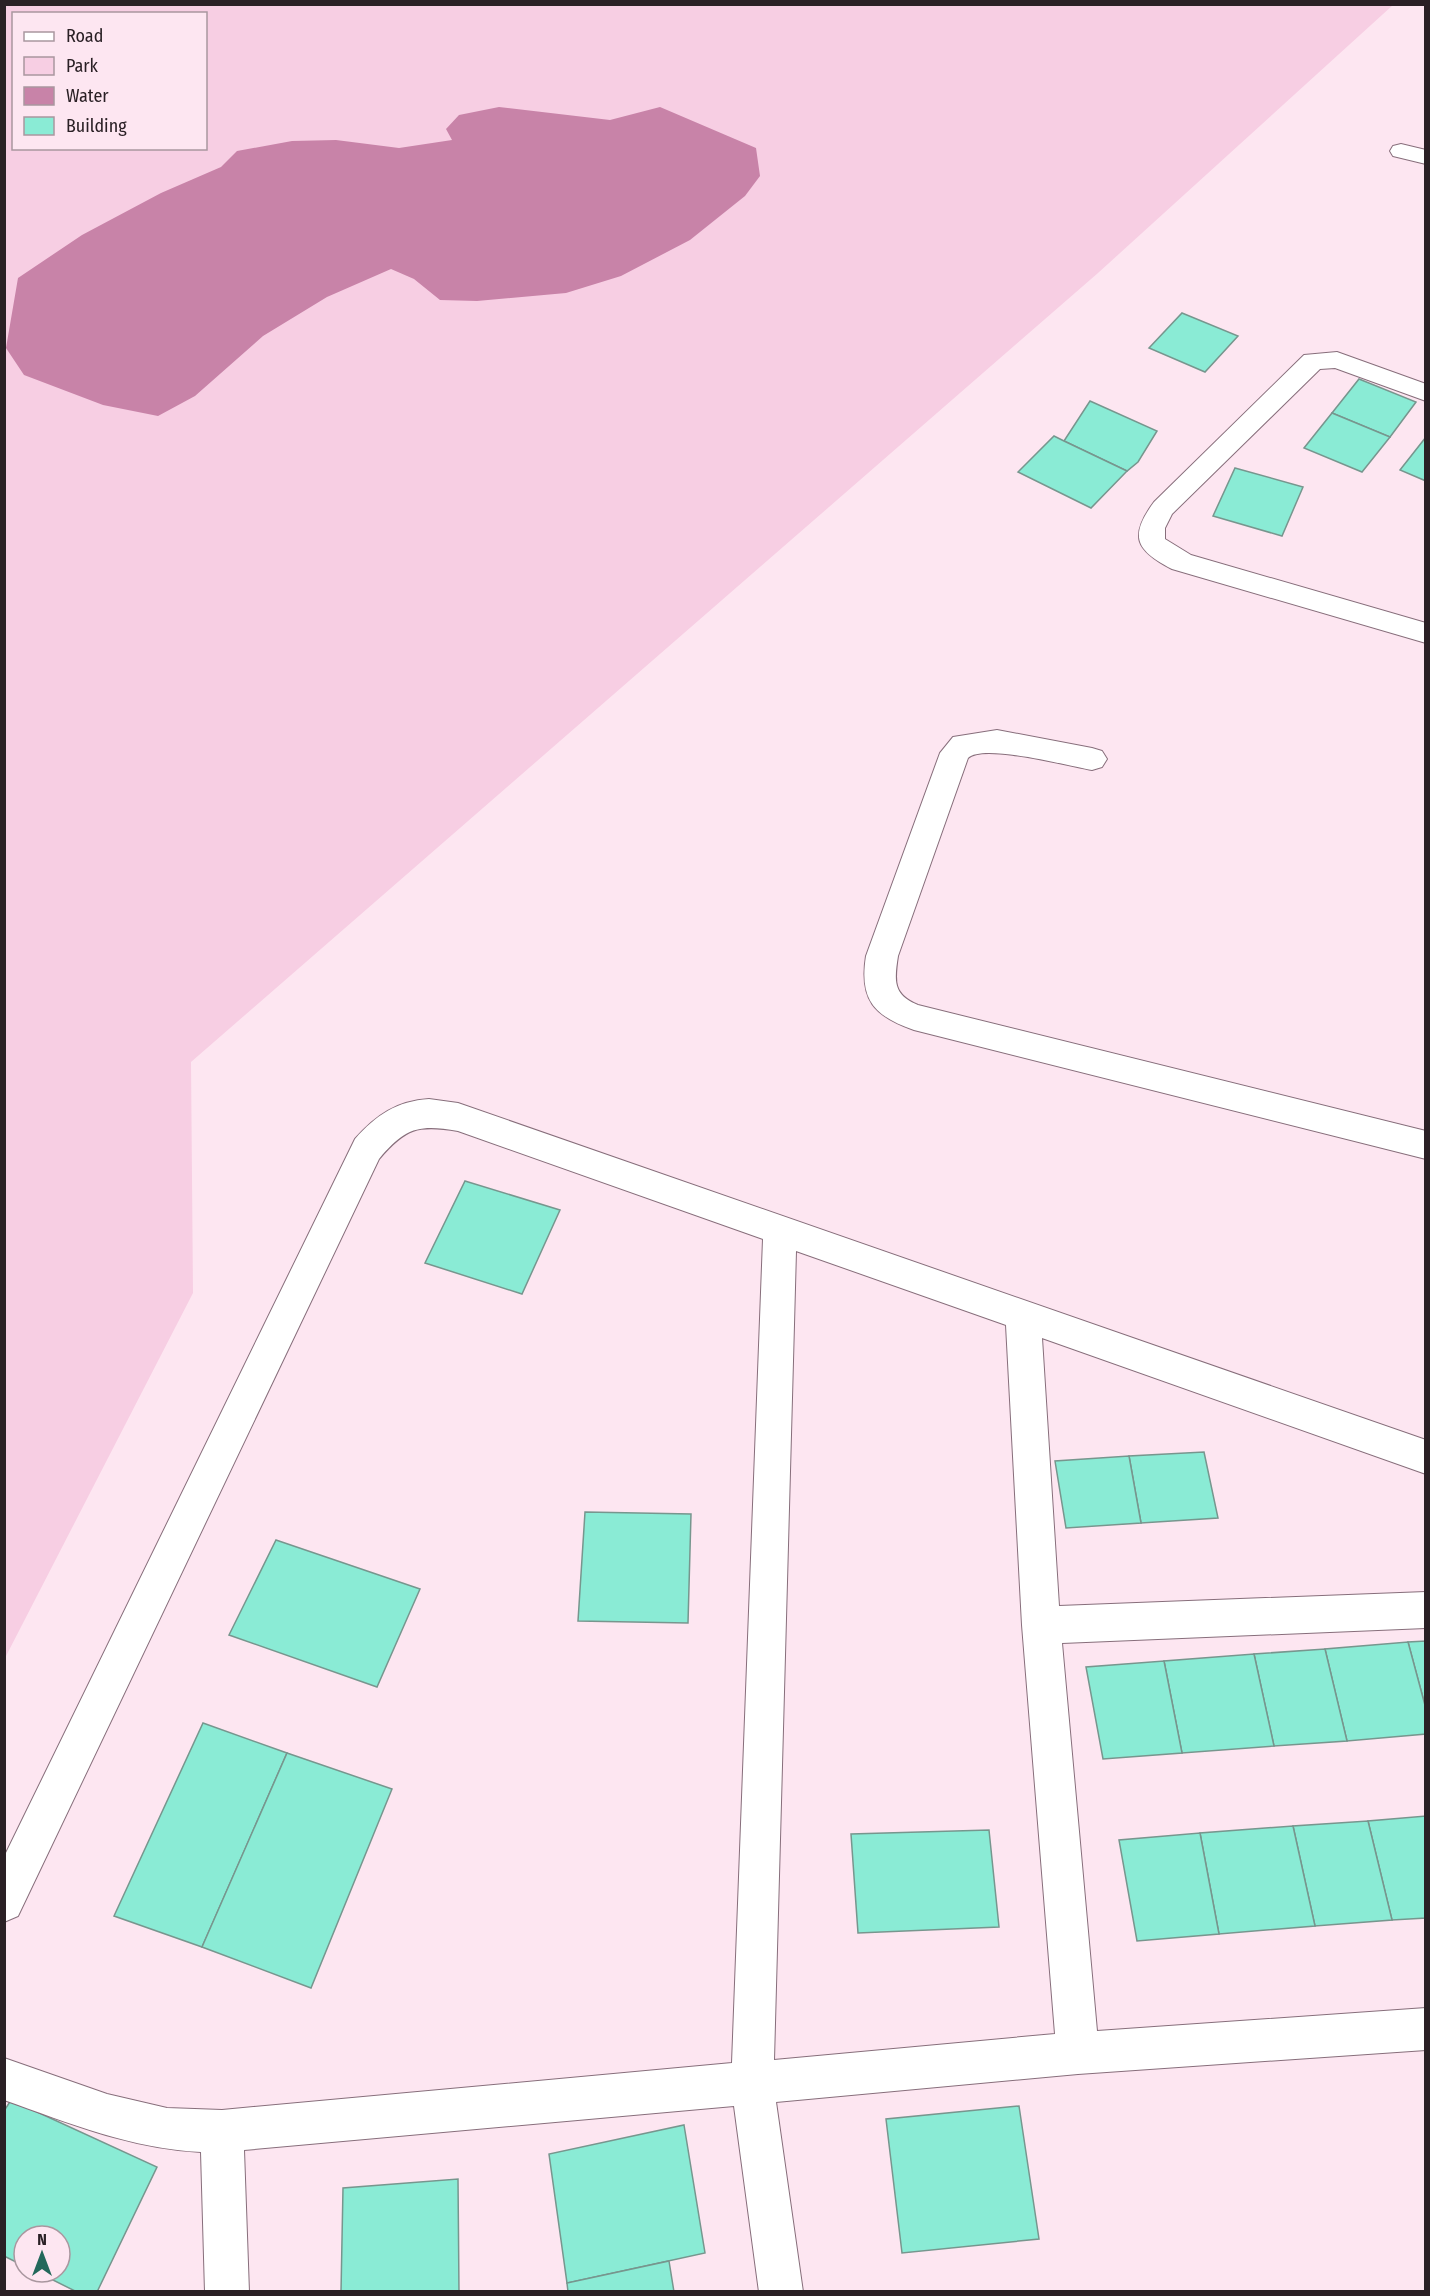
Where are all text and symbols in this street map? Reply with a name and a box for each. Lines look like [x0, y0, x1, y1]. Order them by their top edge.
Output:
legend [12, 12, 207, 150]
text: Road [66, 25, 103, 47]
text: Park [66, 55, 99, 77]
text: Water [66, 85, 109, 107]
text: Building [66, 115, 127, 137]
north arrow [12, 2224, 72, 2284]
text: N [37, 2230, 47, 2249]

